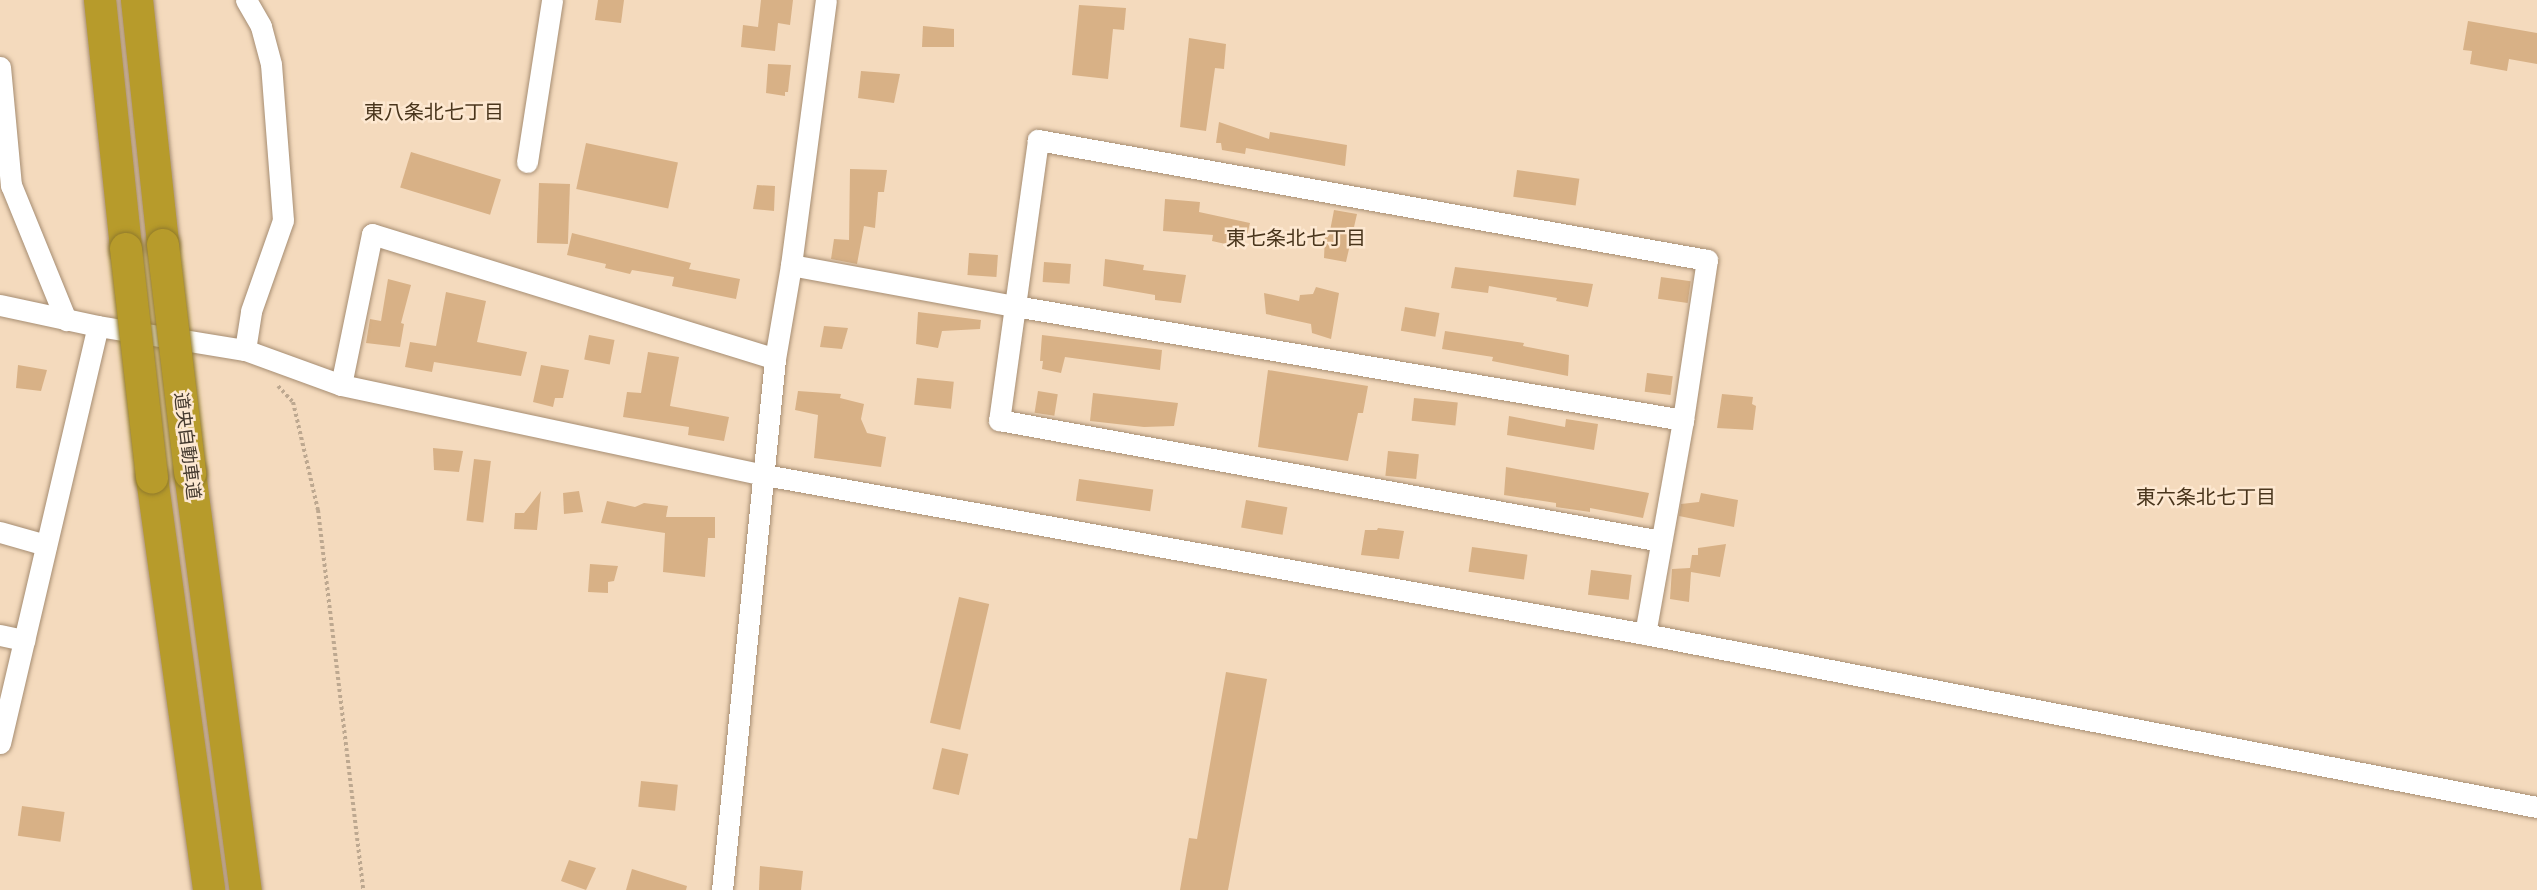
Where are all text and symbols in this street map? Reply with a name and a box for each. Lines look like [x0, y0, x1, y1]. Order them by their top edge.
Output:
district label: 東八条北七丁目 [364, 100, 504, 124]
district label: 東七条北七丁目 [1226, 226, 1366, 250]
street label: 道央自動車道 [170, 391, 204, 501]
district label: 東六条北七丁目 [2136, 485, 2276, 509]

